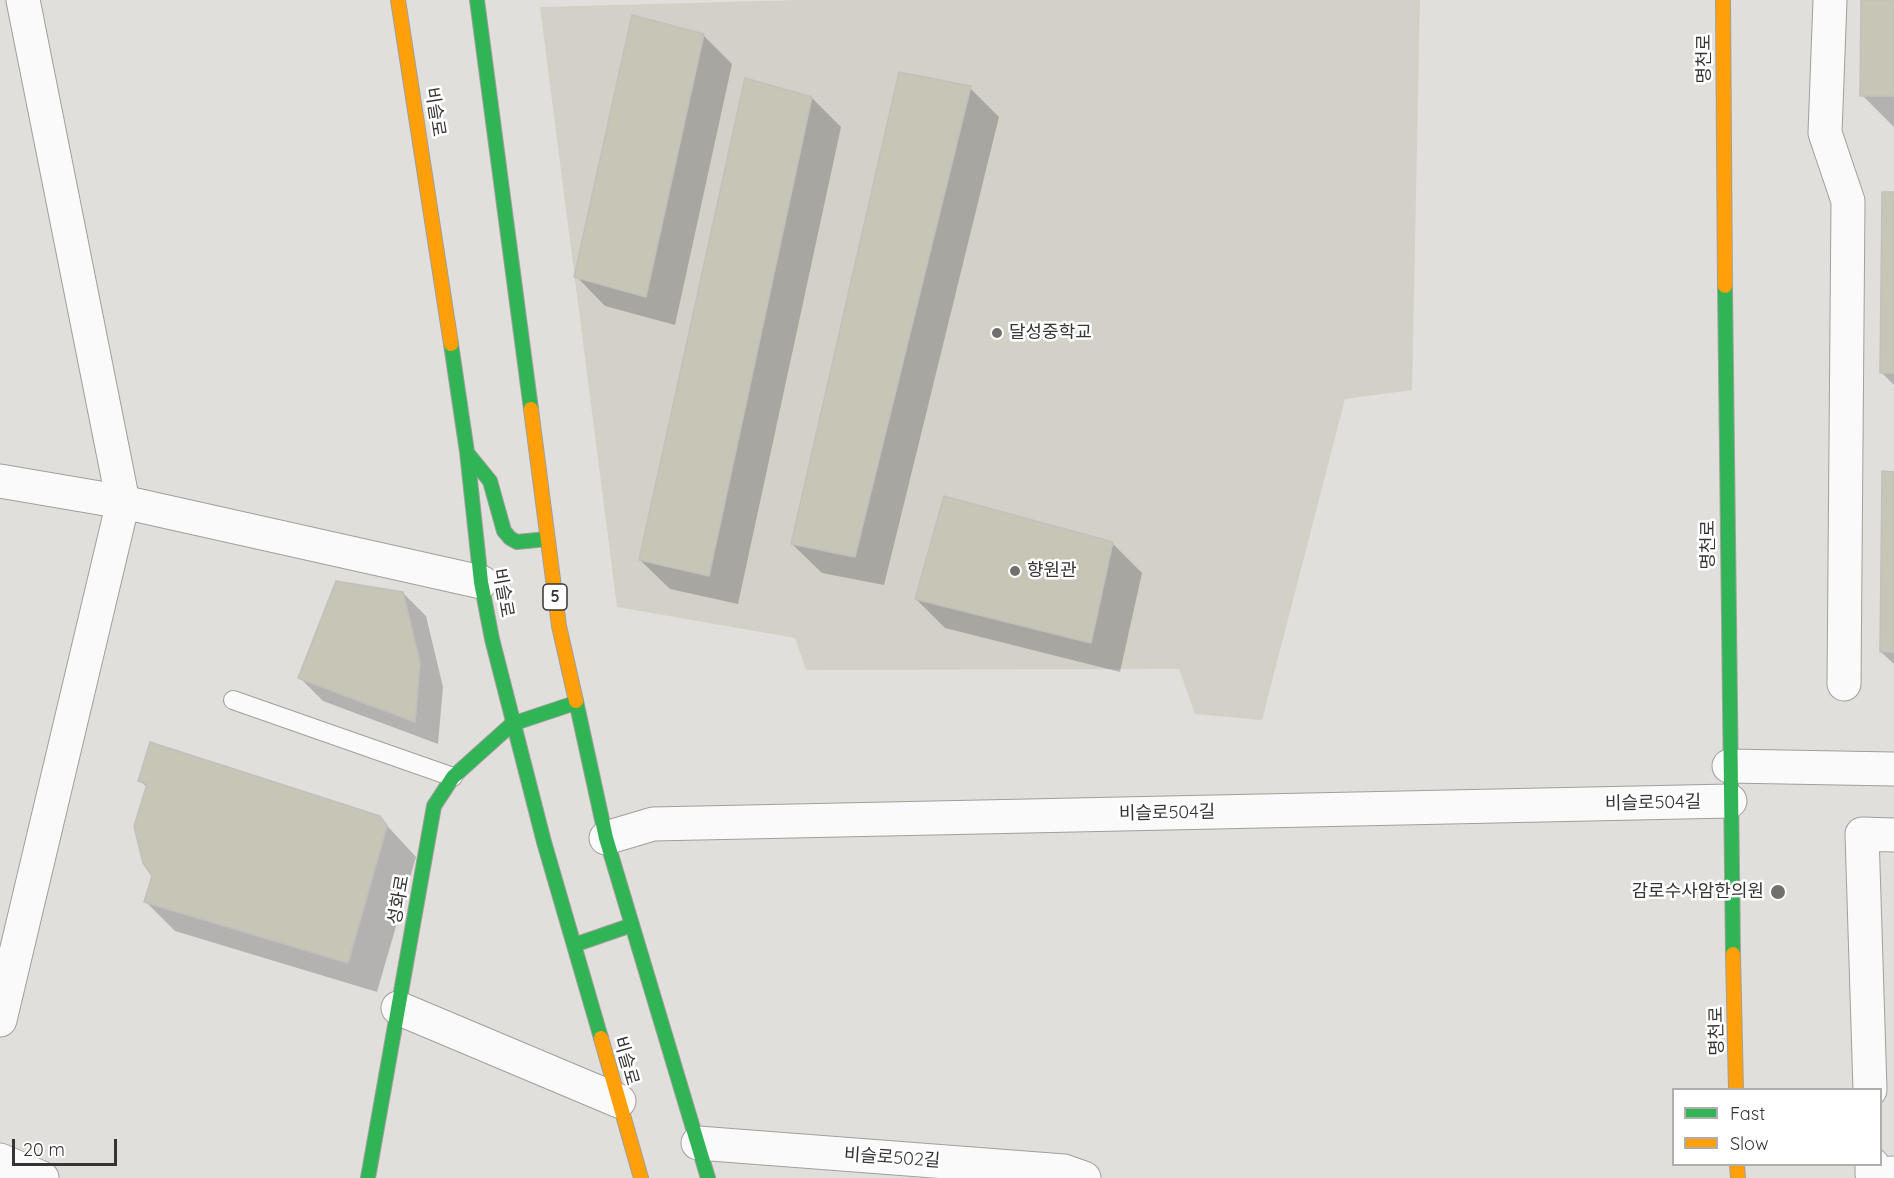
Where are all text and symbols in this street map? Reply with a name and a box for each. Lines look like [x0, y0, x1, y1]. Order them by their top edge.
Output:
street label: 명천로 [1694, 34, 1716, 84]
street label: 비슬로 [420, 86, 450, 138]
place label: 달성중학교 [1009, 322, 1092, 344]
marker: 달성중학교 [990, 326, 1004, 340]
street label: 명천로 [1698, 520, 1720, 570]
place label: 향원관 [1027, 560, 1077, 582]
marker: 향원관 [1008, 564, 1022, 578]
street label: 비슬로 [488, 567, 518, 619]
road number: 5 [543, 584, 567, 610]
street label: 비슬로504길 [1605, 791, 1701, 815]
street label: 비슬로504길 [1119, 801, 1215, 825]
street label: 성화로 [384, 874, 414, 926]
place label: 감로수사암한의원 [1632, 881, 1764, 903]
marker: 감로수사암한의원 [1769, 883, 1787, 901]
street label: 명천로 [1706, 1006, 1728, 1056]
street label: 비슬로 [609, 1034, 643, 1088]
legend [1672, 1088, 1882, 1166]
text: Fast [1730, 1102, 1765, 1125]
scale bar [15, 1127, 120, 1165]
text: Slow [1730, 1132, 1768, 1155]
text: 20 m [23, 1138, 65, 1161]
street label: 비슬로502길 [843, 1144, 941, 1172]

